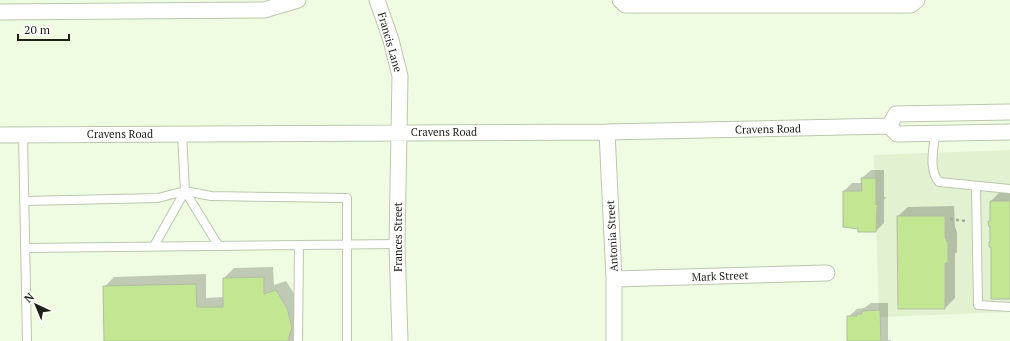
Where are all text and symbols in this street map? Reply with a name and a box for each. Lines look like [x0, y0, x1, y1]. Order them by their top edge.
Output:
street label: Francis Lane [375, 10, 405, 74]
scale bar [18, 16, 69, 42]
text: 20 m [24, 22, 51, 37]
street label: Cravens Road [735, 121, 801, 137]
street label: Cravens Road [411, 125, 477, 139]
street label: Cravens Road [87, 127, 153, 141]
street label: Antonia Street [603, 200, 621, 272]
street label: Frances Street [391, 202, 405, 272]
street label: Mark Street [691, 268, 749, 284]
north arrow [16, 285, 56, 325]
text: N [21, 289, 37, 306]

